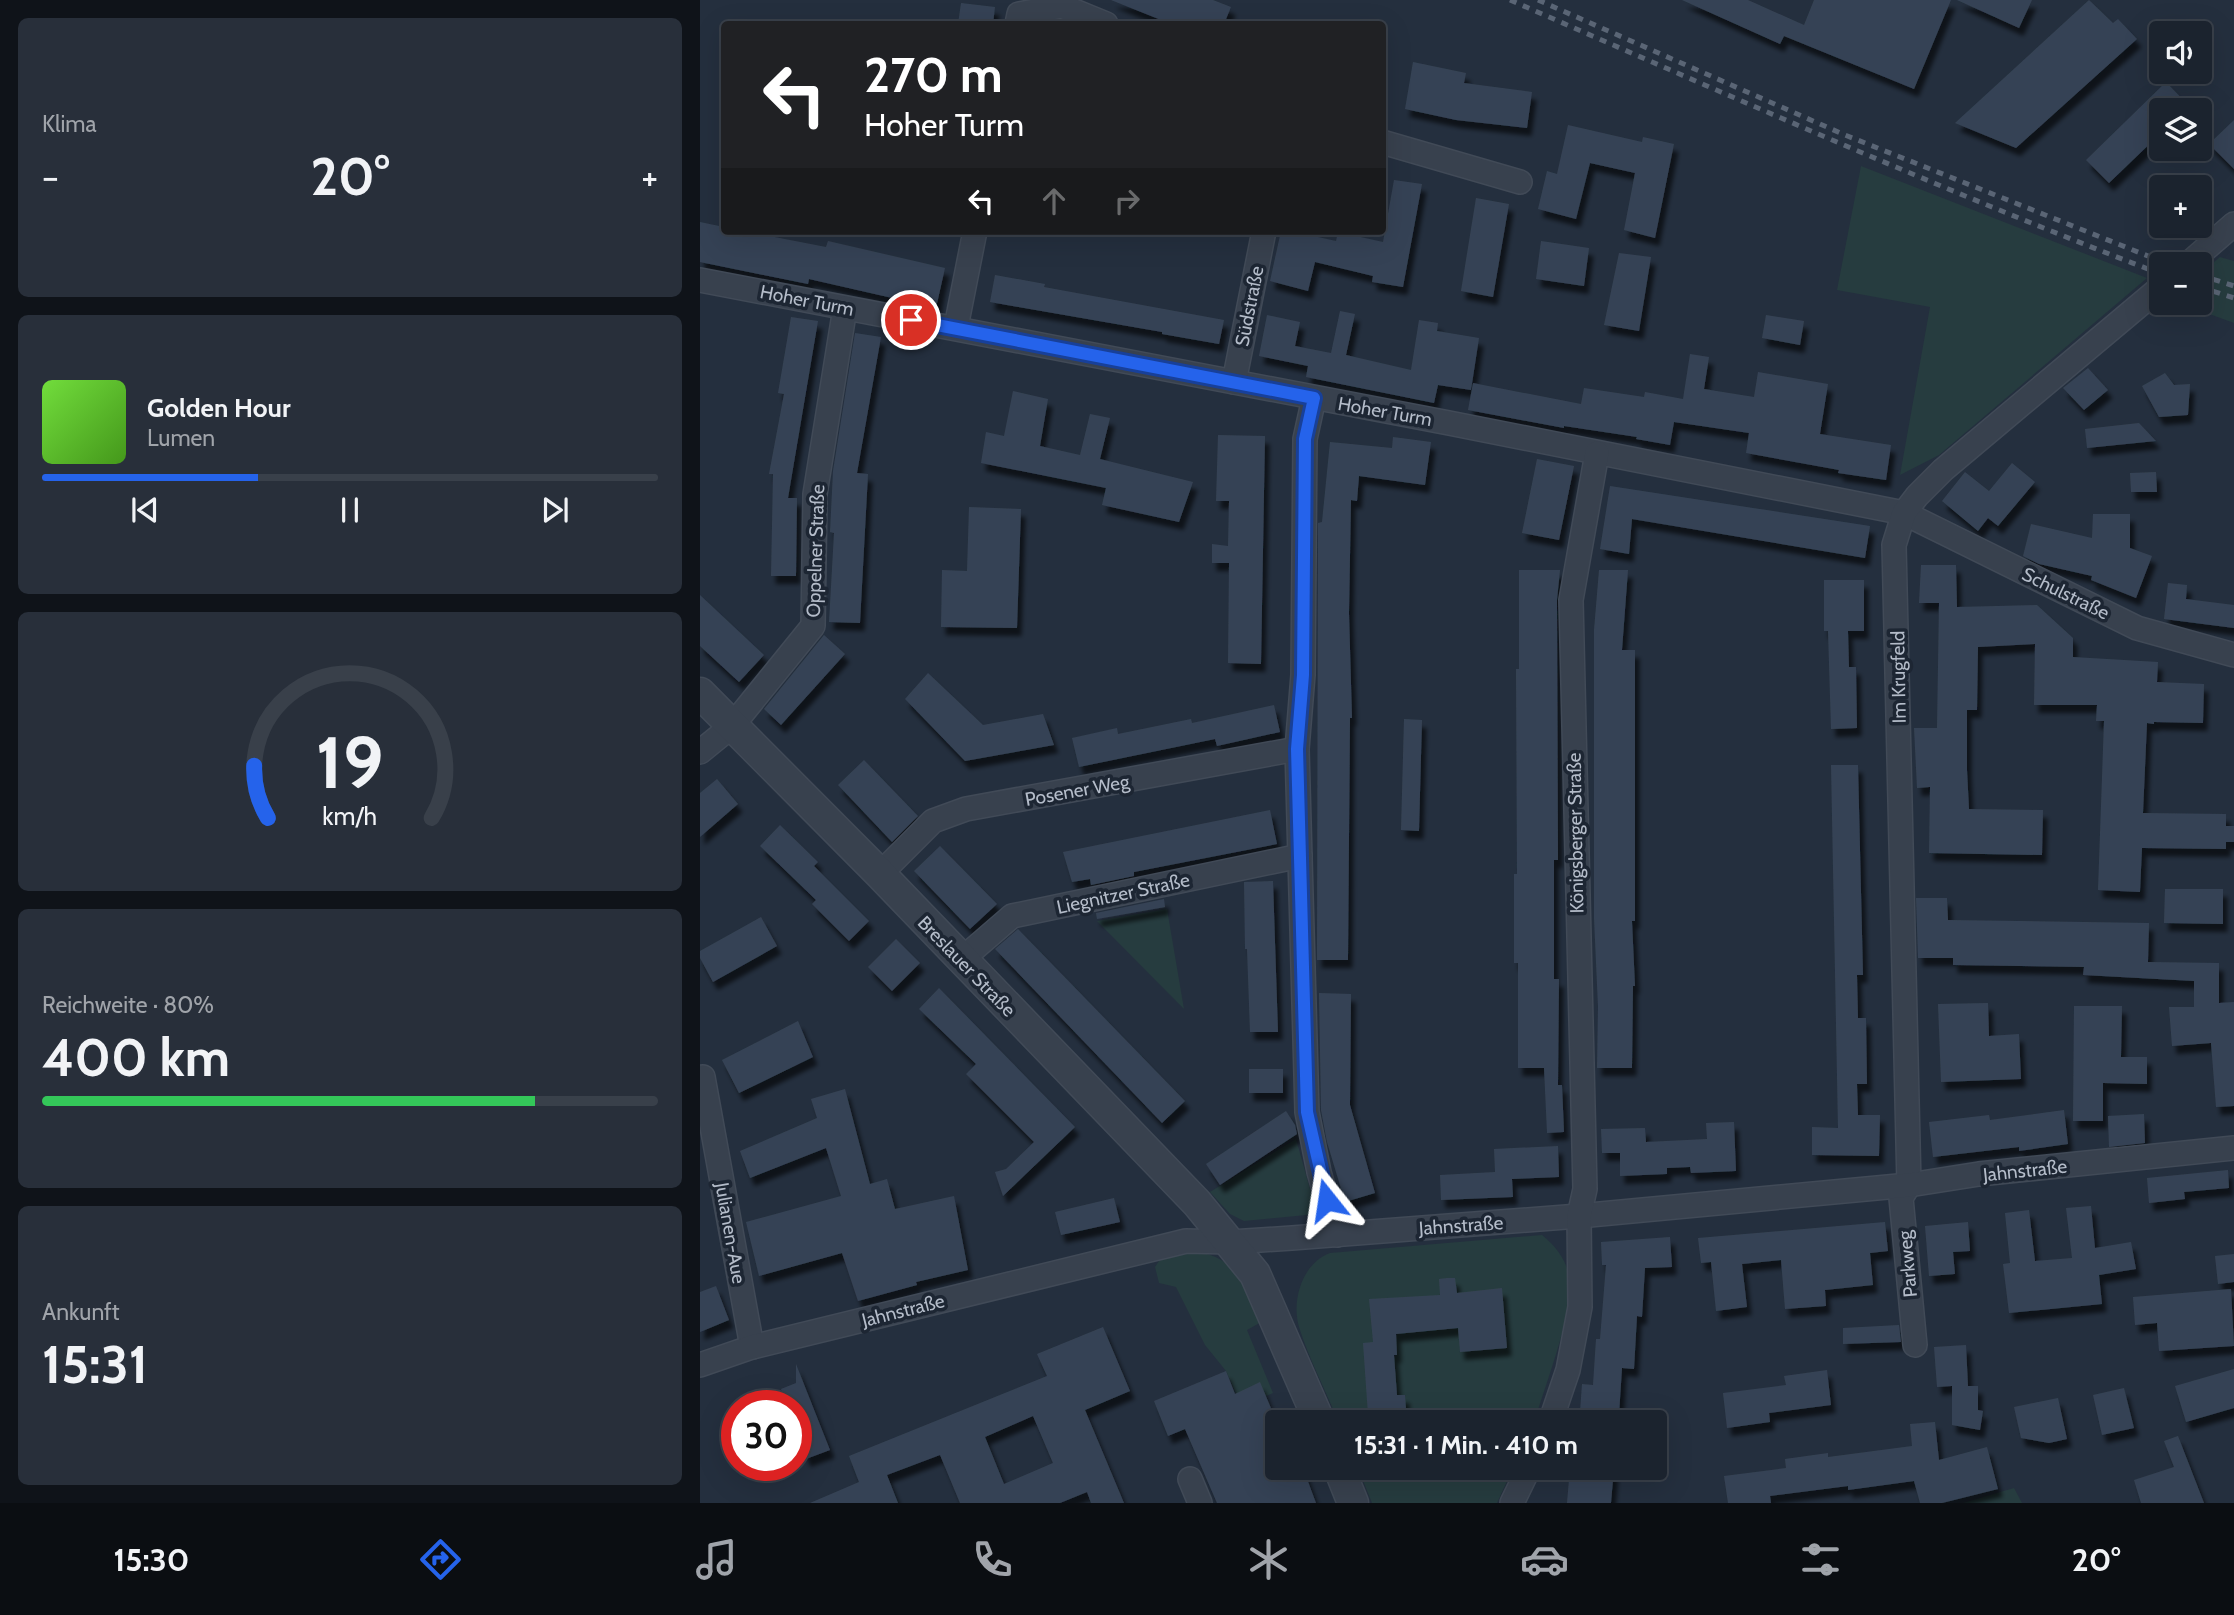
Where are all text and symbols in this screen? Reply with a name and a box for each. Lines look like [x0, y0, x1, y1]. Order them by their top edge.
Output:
map controls [2149, 21, 2212, 315]
button: sound [2149, 21, 2212, 84]
text: 270 m [864, 45, 1003, 104]
icon: left [749, 49, 840, 140]
button: layers [2149, 98, 2212, 161]
text: Hoher Turm [864, 105, 1024, 144]
text: Klima [42, 110, 97, 138]
text: 20° [310, 145, 390, 208]
text: − [42, 153, 59, 200]
text: + [641, 153, 658, 200]
button: + [2149, 175, 2212, 238]
icon: left [962, 182, 1000, 220]
icon: ahead [1035, 182, 1073, 220]
icon: right [1108, 182, 1146, 220]
button: − [2149, 252, 2212, 315]
street label: Südstraße [1230, 264, 1269, 348]
street label: Hoher Turm [758, 280, 856, 321]
pin [881, 290, 941, 350]
icon: arrive [892, 301, 930, 339]
text: Golden Hour [147, 392, 290, 424]
street label: Hoher Turm [1336, 392, 1434, 431]
text: Lumen [147, 424, 215, 452]
street label: Oppelner Straße [802, 484, 829, 618]
icon: previous [126, 491, 164, 529]
icon: pause [331, 491, 369, 529]
icon: next [536, 491, 574, 529]
street label: Schulstraße [2018, 562, 2113, 625]
street label: Im Krugfeld [1886, 631, 1911, 723]
text: 19 [316, 718, 384, 806]
street label: Königsberger Straße [1563, 752, 1588, 914]
street label: Posener Weg [1023, 770, 1132, 811]
text: km/h [323, 800, 377, 830]
street label: Liegnitzer Straße [1055, 868, 1192, 919]
street label: Breslauer Straße [913, 911, 1021, 1022]
text: Reichweite · 80% [42, 991, 214, 1019]
text: 400 km [42, 1026, 230, 1089]
street label: Jahnstraße [1981, 1155, 2069, 1186]
position arrow [1290, 1163, 1364, 1237]
street label: Julianen-Aue [710, 1180, 751, 1286]
street label: Jahnstraße [1417, 1211, 1504, 1240]
street label: Parkweg [1893, 1229, 1922, 1298]
street label: Jahnstraße [858, 1289, 947, 1332]
text: Ankunft [42, 1298, 120, 1326]
text: 15:31 [42, 1333, 148, 1396]
speed limit sign: 30 [721, 1390, 812, 1481]
text: 15:31 · 1 Min. · 410 m [1354, 1429, 1578, 1461]
icon: directions [416, 1535, 465, 1584]
icon: music [692, 1535, 741, 1584]
icon: phone [968, 1535, 1017, 1584]
icon: climate [1244, 1535, 1293, 1584]
icon: car [1520, 1535, 1569, 1584]
icon: filters [1796, 1535, 1845, 1584]
text: 15:30 [113, 1540, 189, 1579]
text: 20° [2072, 1540, 2121, 1579]

